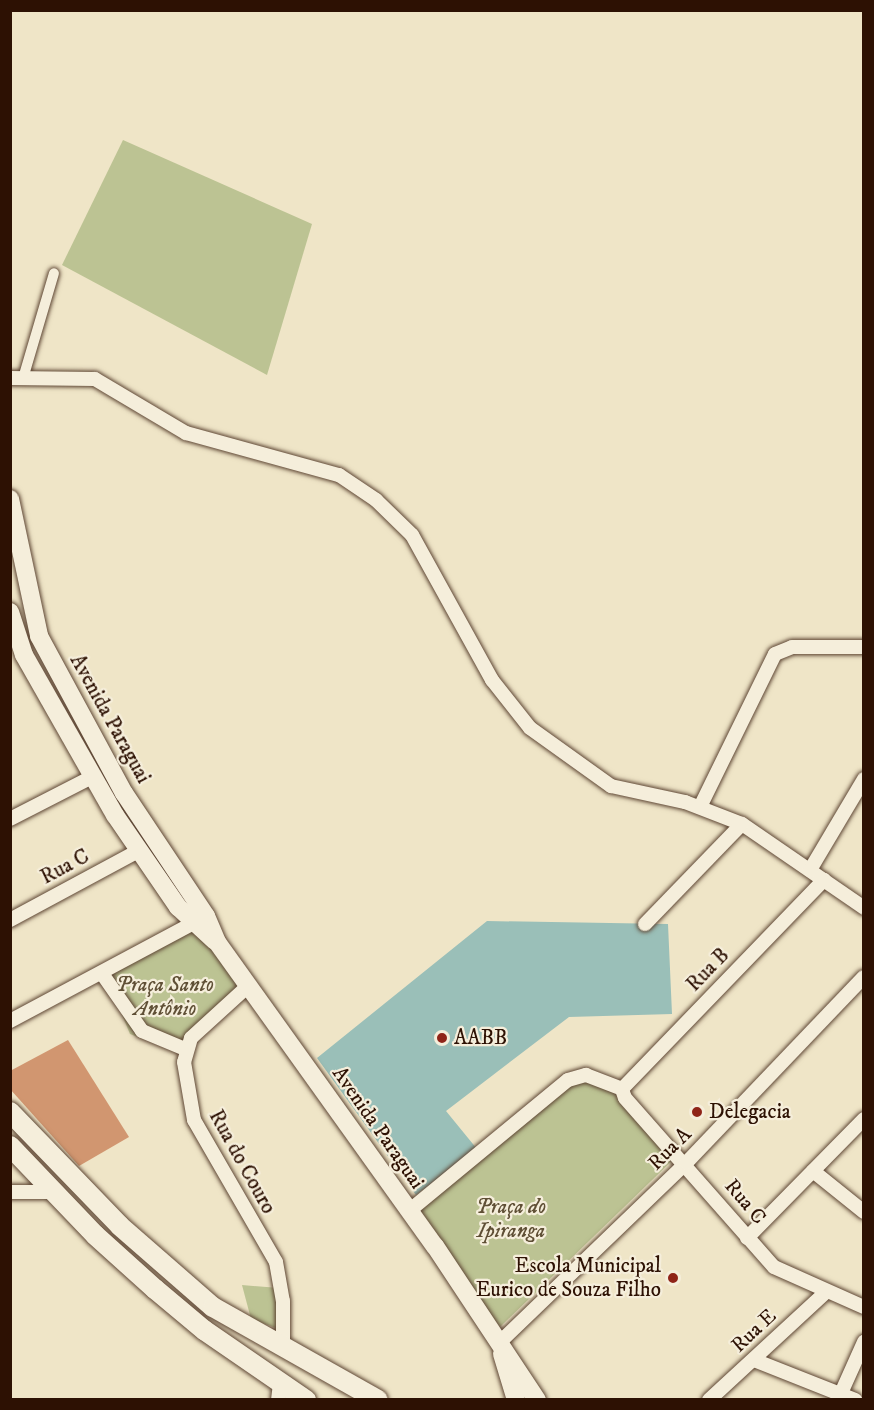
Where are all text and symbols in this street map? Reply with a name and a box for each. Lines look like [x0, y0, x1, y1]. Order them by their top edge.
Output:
street label: Avenida Paraguai [64, 650, 156, 788]
street label: Rua C [36, 844, 94, 890]
street label: Rua B [681, 943, 735, 997]
park label: Praça Santo Antônio [116, 972, 214, 1022]
place label: AABB [454, 1025, 507, 1051]
marker: AABB [435, 1031, 449, 1045]
street label: Avenida Paraguai [326, 1062, 430, 1194]
place label: Delegacia [709, 1099, 791, 1125]
marker: Delegacia [690, 1105, 704, 1119]
street label: Rua do Couro [203, 1106, 281, 1218]
street label: Rua A [643, 1122, 697, 1176]
street label: Rua C [719, 1174, 771, 1230]
park label: Praça do Ipiranga [476, 1194, 546, 1244]
place label: Escola Municipal Eurico de Souza Filho [476, 1253, 661, 1303]
marker: Escola Municipal Eurico de Souza Filho [666, 1271, 680, 1285]
street label: Rua E [726, 1304, 782, 1358]

